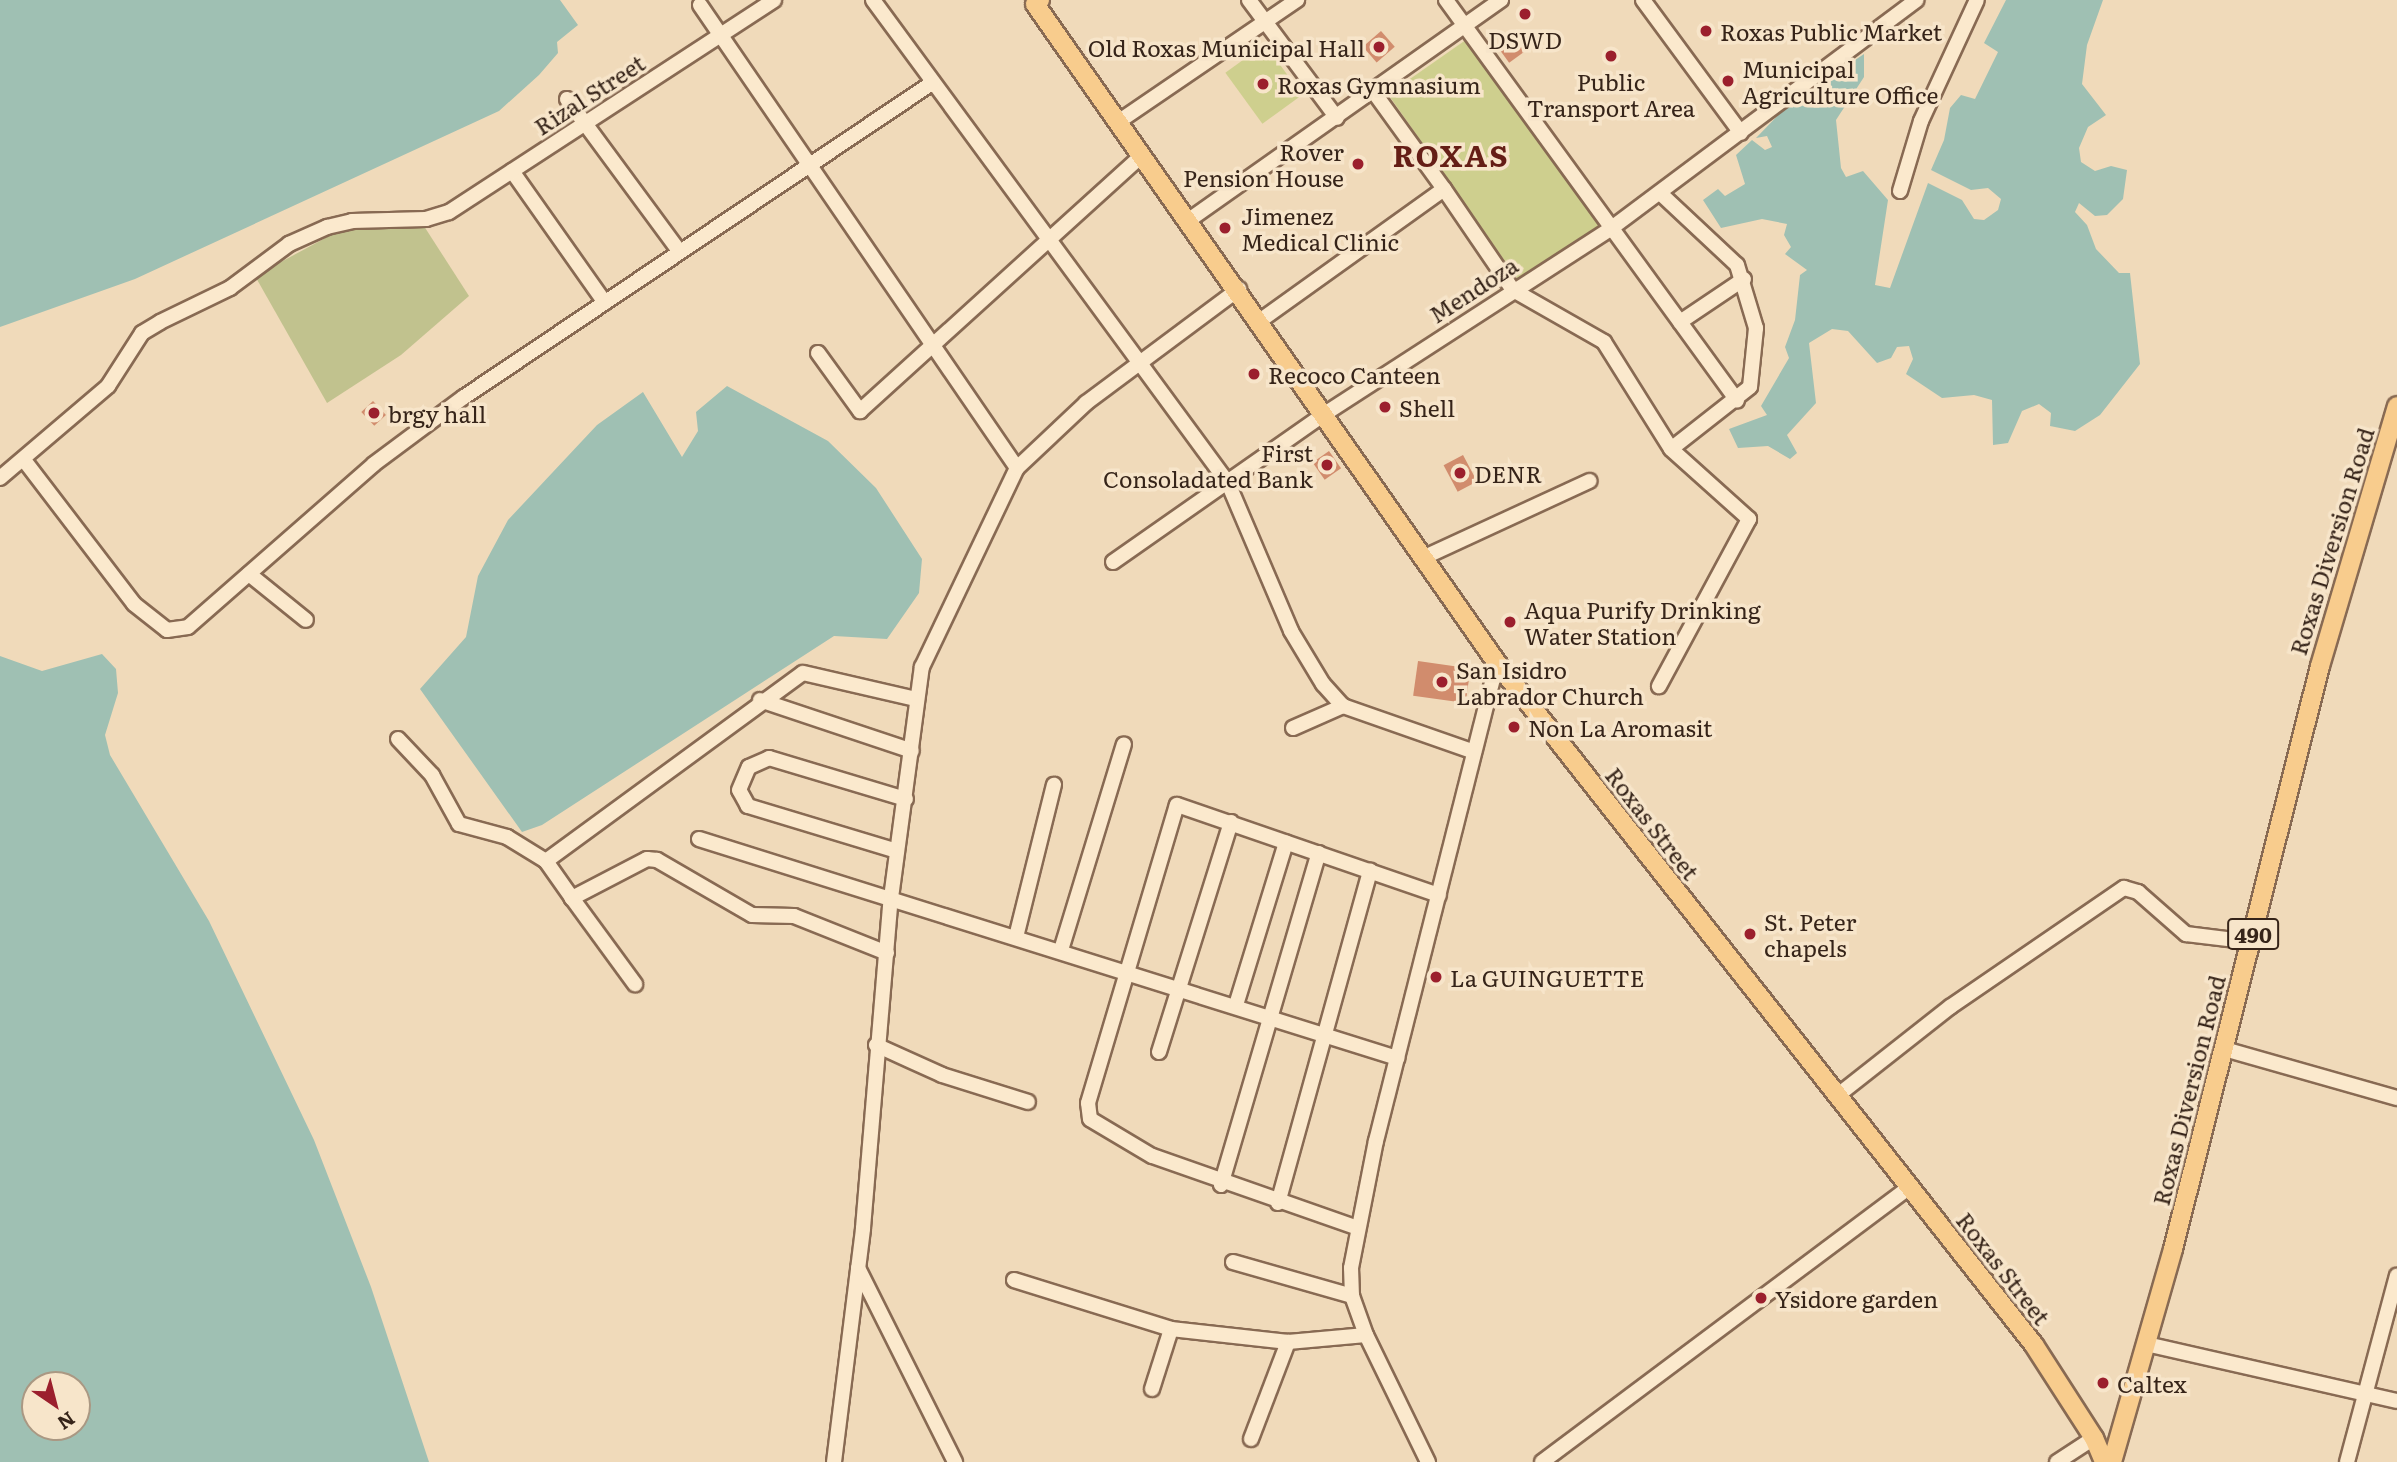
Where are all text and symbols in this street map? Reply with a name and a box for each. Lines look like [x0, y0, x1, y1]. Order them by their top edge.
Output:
marker: DSWD [1517, 6, 1533, 22]
place label: Roxas Public Market [1720, 17, 1942, 45]
marker: Roxas Public Market [1698, 23, 1714, 39]
place label: DSWD [1488, 25, 1562, 53]
place label: Old Roxas Municipal Hall [1088, 33, 1365, 61]
marker: Old Roxas Municipal Hall [1371, 39, 1387, 55]
street label: Rizal Street [529, 48, 649, 140]
marker: Public Transport Area [1603, 48, 1619, 64]
place label: Municipal Agriculture Office [1742, 54, 1938, 108]
place label: Public Transport Area [1527, 67, 1695, 121]
place label: Roxas Gymnasium [1277, 70, 1481, 98]
marker: Municipal Agriculture Office [1720, 73, 1736, 89]
marker: Roxas Gymnasium [1255, 76, 1271, 92]
district label: ROXAS [1393, 136, 1509, 172]
place label: Rover Pension House [1183, 137, 1344, 191]
marker: Rover Pension House [1350, 156, 1366, 172]
place label: Jimenez Medical Clinic [1241, 201, 1399, 255]
marker: Jimenez Medical Clinic [1215, 218, 1235, 238]
street label: Mendoza [1423, 250, 1523, 328]
place label: Recoco Canteen [1268, 360, 1441, 388]
marker: Recoco Canteen [1246, 366, 1262, 382]
place label: Shell [1399, 393, 1455, 421]
place label: brgy hall [388, 399, 486, 427]
marker: Shell [1377, 399, 1393, 415]
marker: brgy hall [366, 405, 382, 421]
street label: Roxas Diversion Road [2283, 424, 2379, 658]
place label: First Consoladated Bank [1103, 438, 1313, 492]
marker: First Consoladated Bank [1319, 457, 1335, 473]
place label: DENR [1474, 459, 1542, 487]
marker: DENR [1452, 465, 1468, 481]
place label: Aqua Purify Drinking Water Station [1524, 595, 1761, 649]
marker: Aqua Purify Drinking Water Station [1502, 614, 1518, 630]
place label: San Isidro Labrador Church [1456, 655, 1644, 709]
marker: San Isidro Labrador Church [1434, 674, 1450, 690]
place label: Non La Aromasit [1528, 713, 1712, 741]
marker: Non La Aromasit [1506, 719, 1522, 735]
street label: Roxas Street [1601, 761, 1705, 885]
place label: St. Peter chapels [1764, 907, 1856, 961]
road number: 490 [2227, 916, 2279, 951]
marker: St. Peter chapels [1742, 926, 1758, 942]
place label: La GUINGUETTE [1450, 963, 1644, 991]
marker: La GUINGUETTE [1428, 969, 1444, 985]
street label: Roxas Diversion Road [2146, 972, 2230, 1208]
street label: Roxas Street [1952, 1206, 2056, 1330]
place label: Ysidore garden [1775, 1284, 1938, 1312]
marker: Ysidore garden [1753, 1290, 1769, 1306]
place label: Caltex [2117, 1369, 2187, 1397]
north arrow [21, 1371, 91, 1441]
marker: Caltex [2095, 1375, 2111, 1391]
text: N [52, 1406, 81, 1438]

